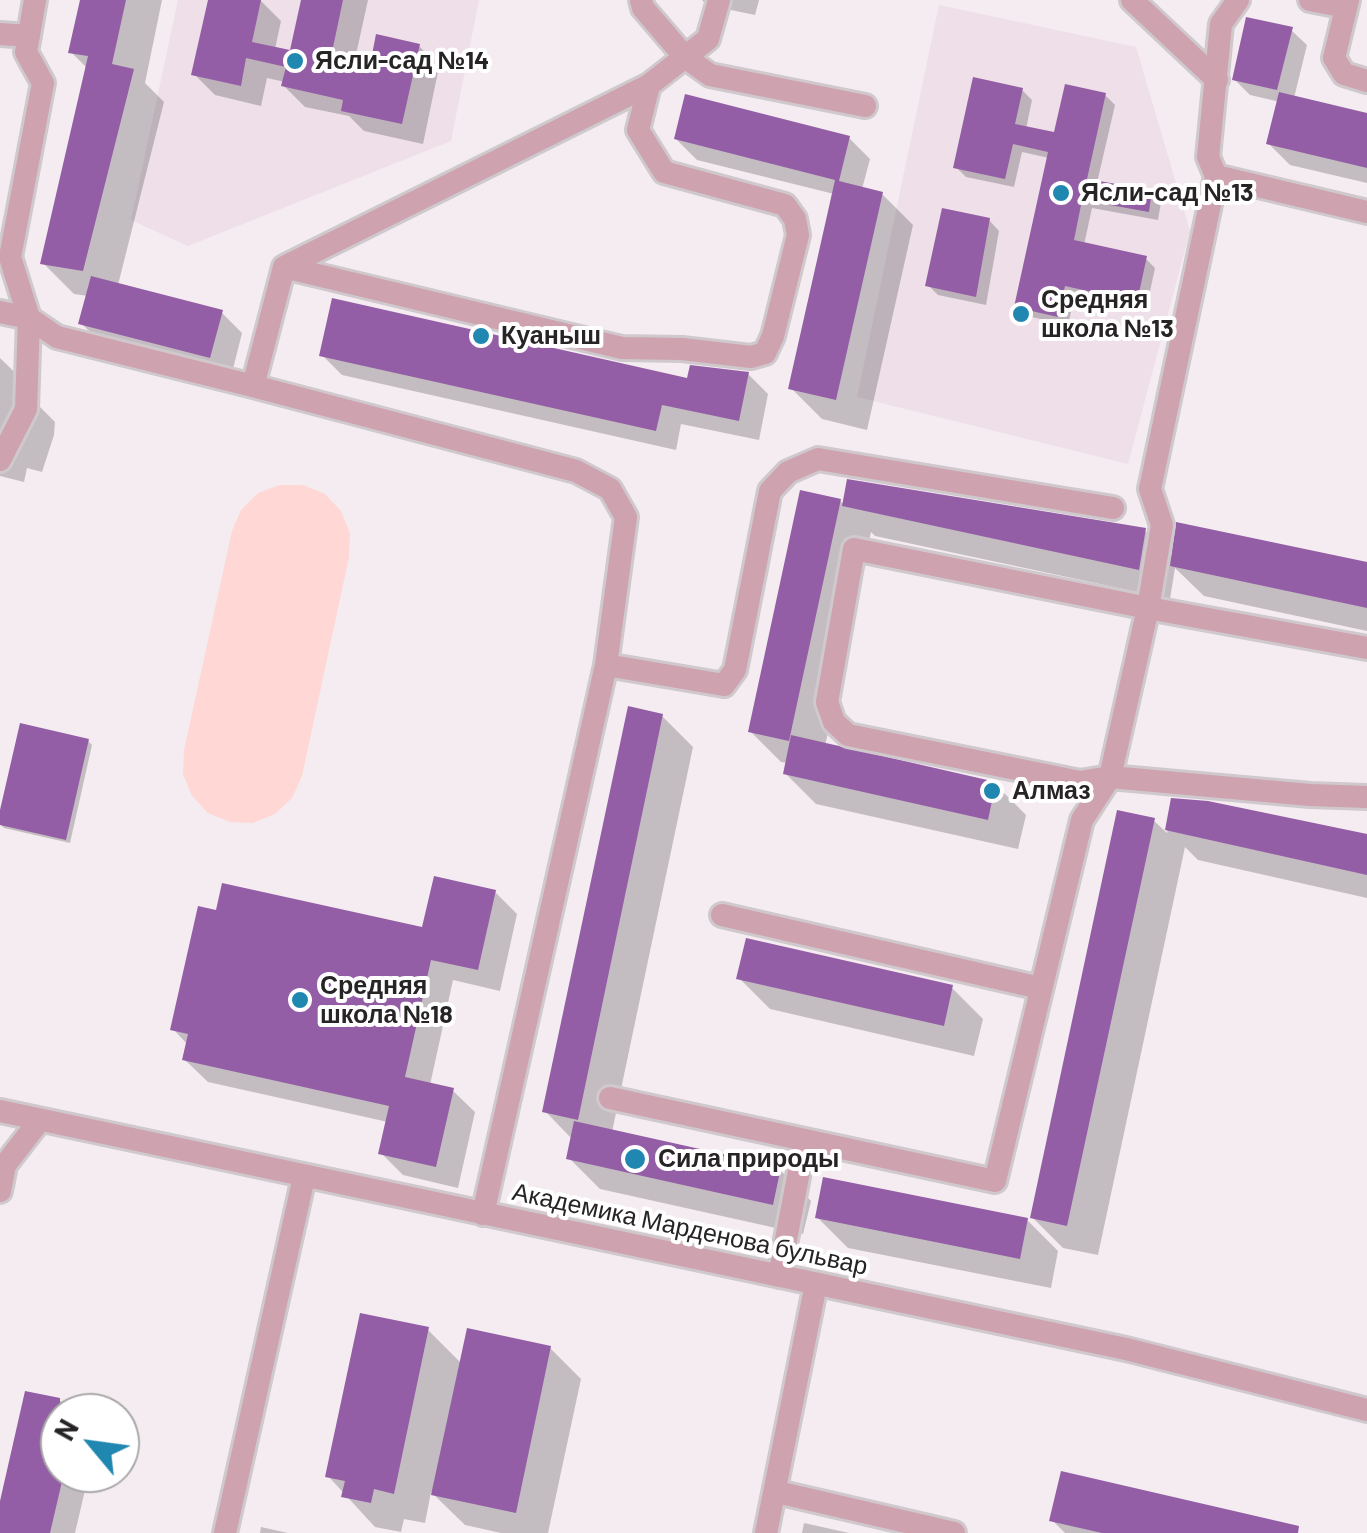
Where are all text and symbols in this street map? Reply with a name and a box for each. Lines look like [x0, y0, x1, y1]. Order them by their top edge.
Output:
place label: Ясли-сад №14 [315, 46, 489, 76]
marker: Ясли-сад №14 [284, 50, 306, 72]
place label: Ясли-сад №13 [1081, 178, 1254, 208]
marker: Ясли-сад №13 [1050, 182, 1072, 204]
place label: Средняя школа №13 [1041, 285, 1174, 344]
marker: Средняя школа №13 [1010, 303, 1032, 325]
place label: Куаныш [501, 321, 601, 351]
marker: Куаныш [470, 325, 492, 347]
place label: Алмаз [1012, 776, 1091, 806]
marker: Алмаз [981, 780, 1003, 802]
place label: Средняя школа №18 [320, 971, 453, 1030]
marker: Средняя школа №18 [289, 989, 311, 1011]
place label: Сила природы [658, 1144, 839, 1174]
marker: Сила природы [622, 1146, 648, 1172]
street label: Академика Марденова бульвар [510, 1177, 870, 1281]
north arrow [40, 1393, 140, 1493]
text: N [46, 1413, 85, 1446]

